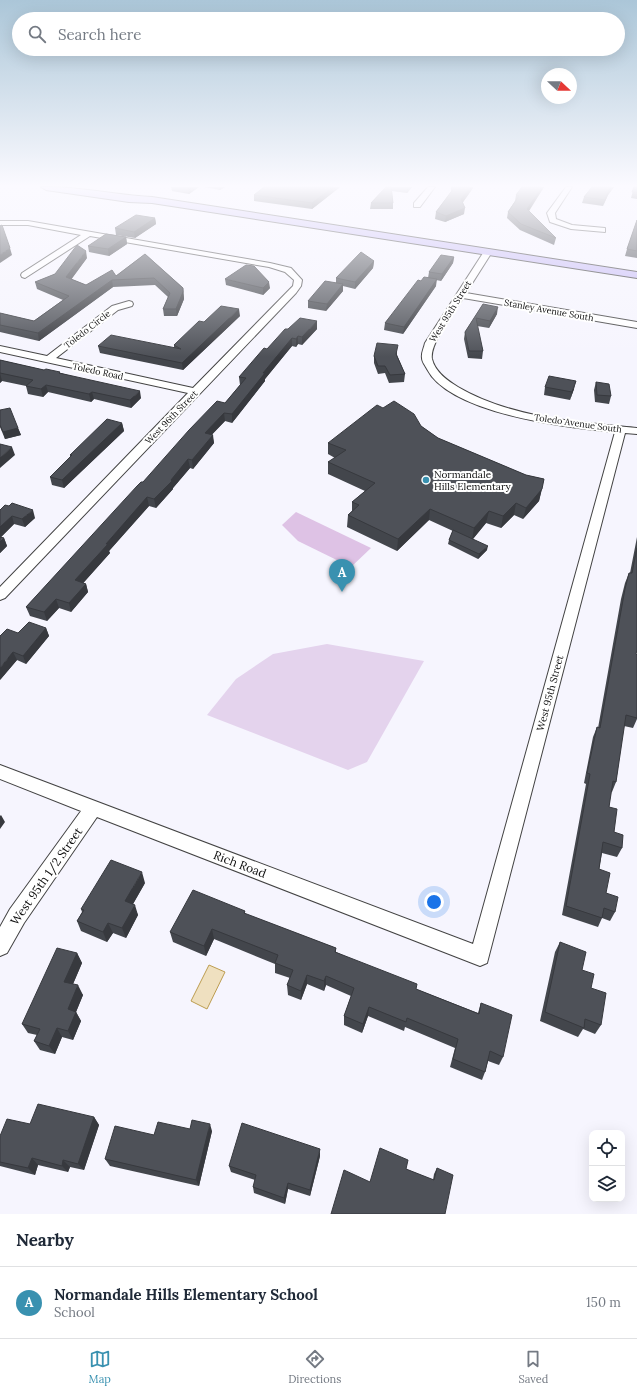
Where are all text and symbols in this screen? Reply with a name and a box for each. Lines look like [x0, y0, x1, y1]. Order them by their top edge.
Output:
search box [12, 12, 625, 56]
icon: search [26, 23, 48, 45]
text: Search here [58, 25, 141, 44]
north arrow [541, 68, 577, 104]
street label: West 95th Street [427, 278, 474, 344]
street label: Stanley Avenue South [503, 297, 595, 323]
street label: Toledo Circle [62, 307, 112, 350]
street label: Toledo Road [72, 360, 125, 382]
street label: West 96th Street [142, 387, 200, 446]
street label: Toledo Avenue South [533, 411, 623, 435]
place label: Normandale Hills Elementary [434, 468, 511, 493]
marker: Normandale Hills Elementary [421, 475, 431, 485]
pin: A [329, 559, 355, 592]
street label: West 95th Street [534, 653, 566, 732]
street label: West 95th 1/2 Street [7, 824, 86, 928]
street label: Rich Road [211, 847, 269, 881]
your location [424, 892, 444, 912]
map controls [589, 1130, 625, 1202]
button: locate [589, 1130, 625, 1166]
button: layers [589, 1166, 625, 1202]
text: Nearby [16, 1229, 74, 1251]
text: Normandale Hills Elementary School [54, 1285, 318, 1304]
text: A [25, 1294, 33, 1311]
text: 150 m [586, 1294, 621, 1311]
text: School [54, 1304, 95, 1321]
tab: Map [89, 1348, 111, 1386]
tab: Directions [288, 1348, 341, 1386]
tab: Saved [519, 1348, 548, 1386]

